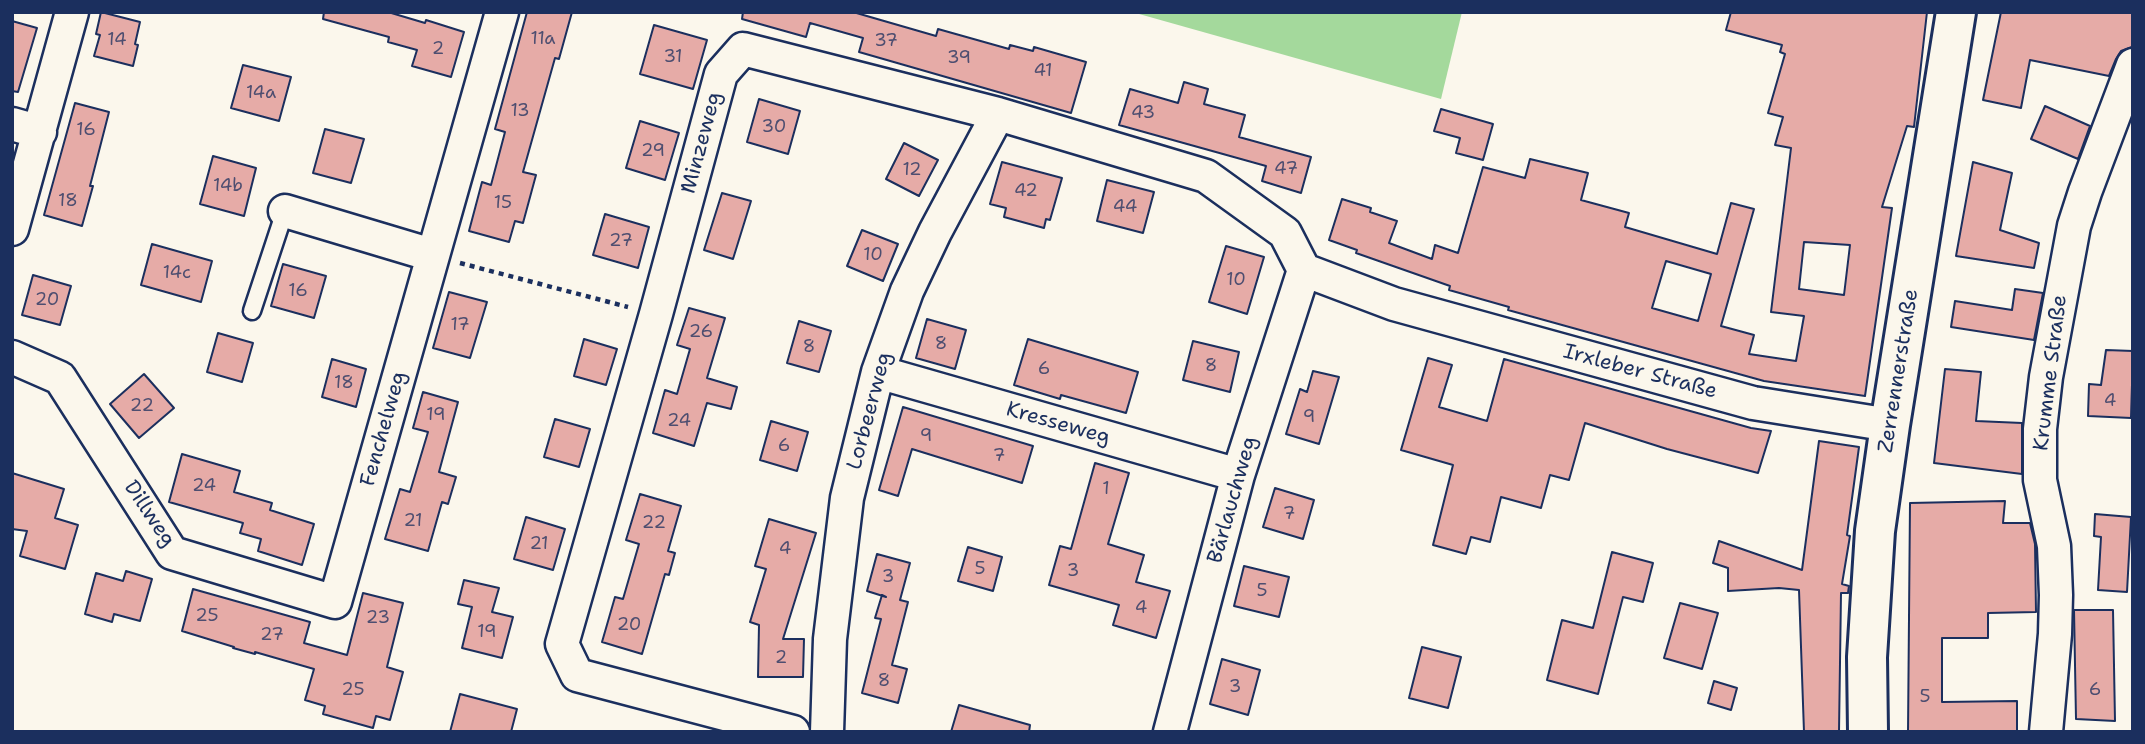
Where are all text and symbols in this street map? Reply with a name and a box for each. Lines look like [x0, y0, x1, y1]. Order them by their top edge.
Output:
house number: 11a [531, 28, 555, 50]
house number: 14 [107, 29, 127, 51]
house number: 37 [874, 30, 898, 52]
house number: 2 [432, 38, 444, 60]
house number: 31 [663, 46, 683, 68]
house number: 39 [947, 47, 971, 69]
house number: 41 [1033, 60, 1053, 82]
house number: 14a [246, 82, 276, 104]
street label: Minzeweg [676, 89, 728, 197]
house number: 13 [510, 100, 530, 122]
house number: 43 [1131, 102, 1155, 124]
house number: 30 [762, 116, 786, 138]
house number: 16 [76, 119, 96, 141]
house number: 29 [641, 140, 665, 162]
house number: 47 [1274, 158, 1298, 180]
house number: 12 [902, 159, 922, 181]
house number: 14b [213, 175, 243, 197]
house number: 42 [1014, 180, 1038, 202]
house number: 18 [58, 190, 78, 212]
house number: 15 [494, 192, 512, 214]
house number: 44 [1113, 196, 1137, 218]
house number: 27 [609, 230, 633, 252]
house number: 10 [863, 244, 883, 266]
house number: 14c [163, 262, 191, 284]
house number: 10 [1226, 269, 1246, 291]
house number: 16 [288, 280, 308, 302]
street label: Zerrennerstraße [1874, 287, 1924, 455]
house number: 20 [35, 289, 59, 311]
street label: Krumme Straße [2029, 294, 2073, 452]
house number: 17 [450, 314, 470, 336]
house number: 26 [689, 321, 713, 343]
house number: 8 [935, 333, 947, 355]
house number: 8 [803, 336, 815, 358]
street label: Irxleber Straße [1560, 339, 1720, 405]
street label: Lorbeerweg [842, 350, 898, 472]
house number: 8 [1205, 355, 1217, 377]
house number: 6 [1038, 358, 1050, 380]
street label: Fenchelweg [356, 369, 412, 489]
house number: 18 [334, 372, 354, 394]
house number: 4 [2104, 390, 2116, 412]
house number: 22 [130, 395, 154, 417]
street label: Kresseweg [1003, 397, 1113, 451]
house number: 19 [426, 404, 446, 426]
house number: 9 [1303, 406, 1315, 428]
house number: 24 [667, 410, 691, 432]
house number: 9 [920, 425, 932, 447]
street label: Bärlauchweg [1203, 434, 1263, 566]
house number: 6 [778, 435, 790, 457]
house number: 7 [993, 445, 1005, 467]
house number: 24 [192, 475, 216, 497]
street label: Dillweg [118, 476, 180, 552]
house number: 1 [1102, 478, 1110, 500]
house number: 7 [1283, 503, 1295, 525]
house number: 21 [403, 510, 423, 532]
house number: 22 [642, 512, 666, 534]
house number: 21 [529, 533, 549, 555]
house number: 4 [779, 538, 791, 560]
house number: 5 [974, 558, 986, 580]
house number: 3 [1067, 560, 1079, 582]
house number: 3 [882, 566, 894, 588]
house number: 5 [1256, 580, 1268, 602]
house number: 4 [1135, 597, 1147, 619]
house number: 25 [195, 605, 219, 627]
house number: 23 [366, 607, 390, 629]
house number: 20 [617, 614, 641, 636]
house number: 19 [477, 621, 497, 643]
house number: 27 [260, 624, 284, 646]
house number: 2 [775, 647, 787, 669]
house number: 8 [878, 670, 890, 692]
house number: 3 [1229, 676, 1241, 698]
house number: 25 [341, 679, 365, 701]
house number: 6 [2089, 679, 2101, 701]
house number: 5 [1919, 686, 1931, 708]

